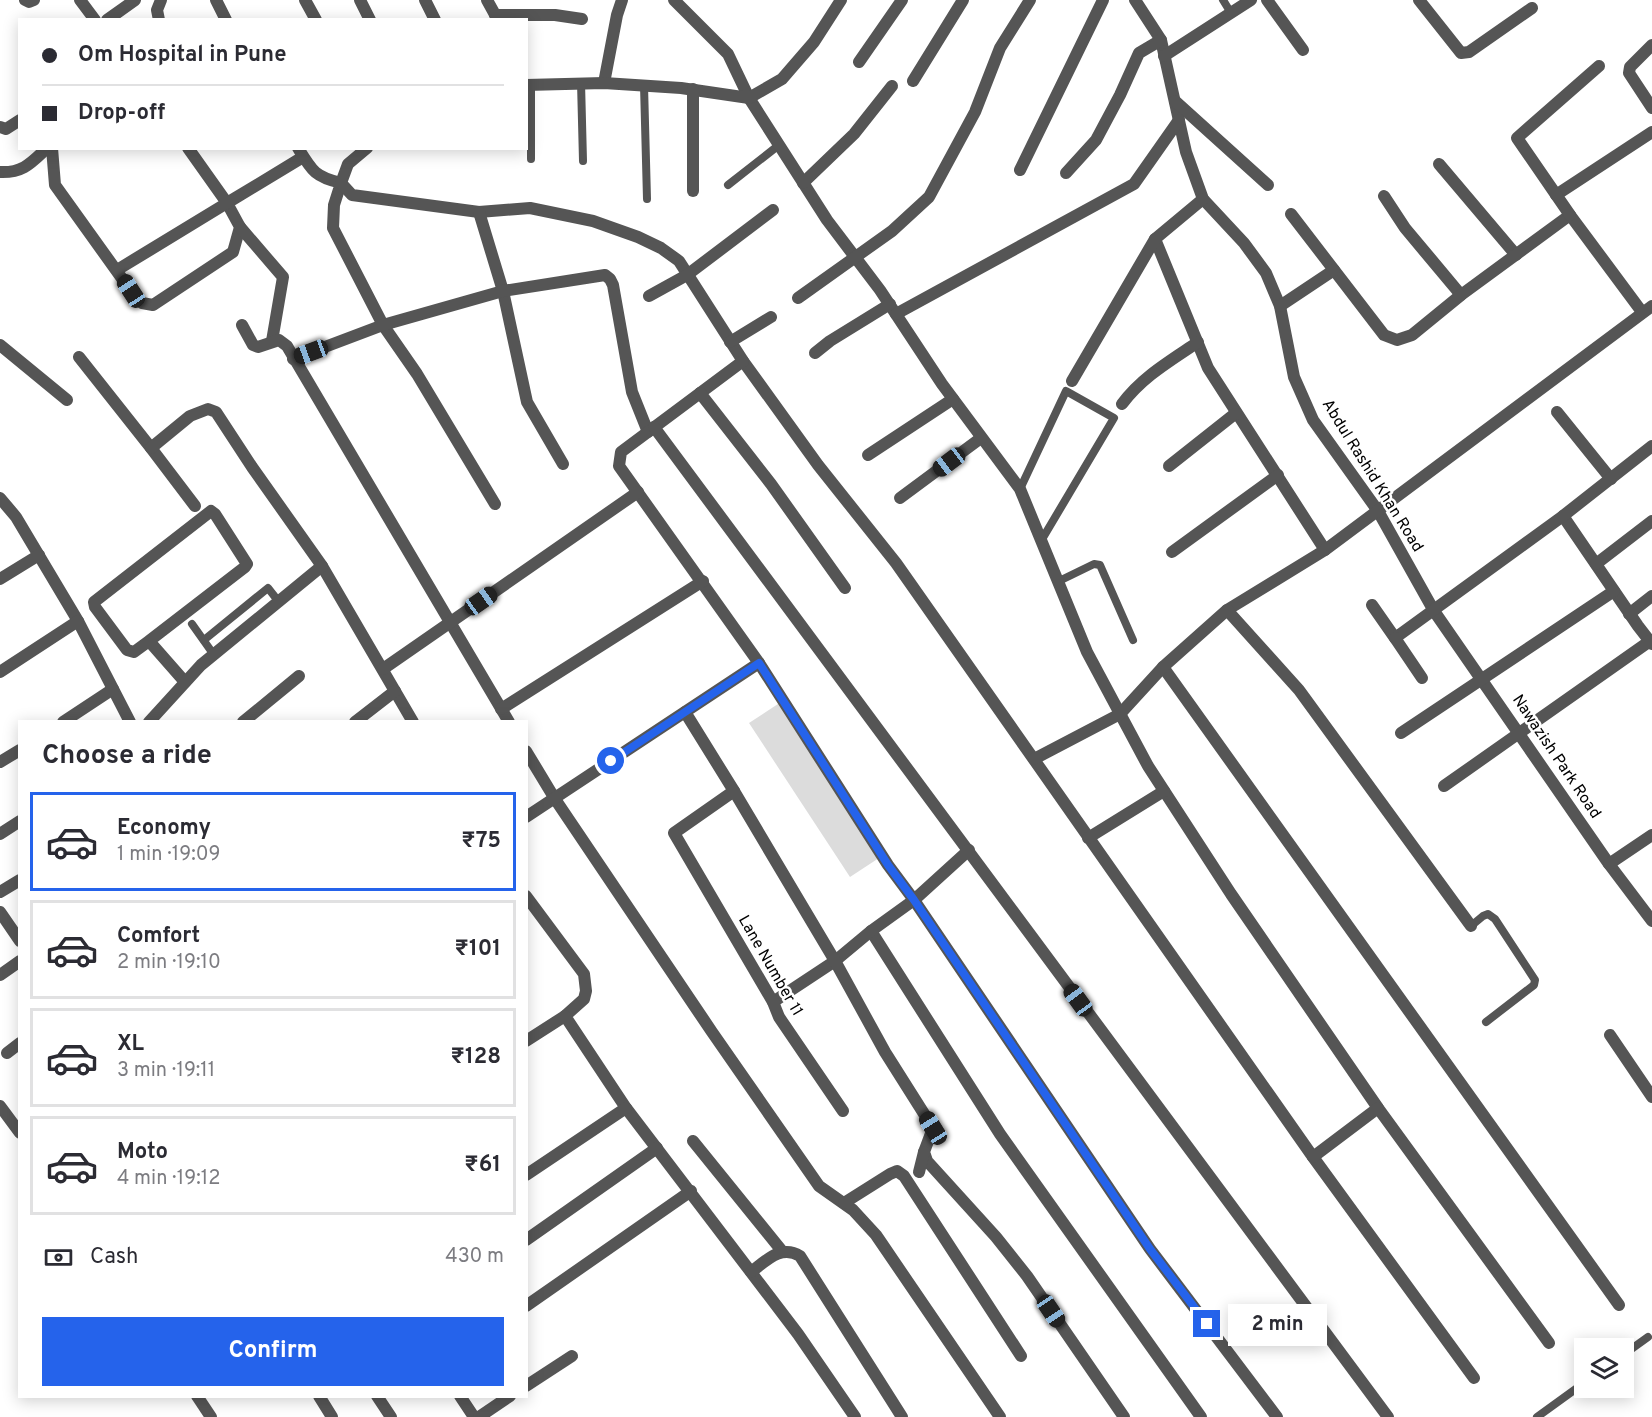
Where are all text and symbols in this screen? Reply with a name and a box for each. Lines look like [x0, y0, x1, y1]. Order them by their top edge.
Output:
text: Om Hospital in Pune [78, 42, 287, 69]
text: Drop-off [78, 100, 165, 127]
car [114, 271, 148, 311]
car [291, 337, 331, 367]
street label: Abdul Rashid Khan Road [1317, 396, 1427, 556]
car [929, 444, 969, 480]
car [461, 583, 501, 619]
street label: Nawazish Park Road [1507, 691, 1605, 823]
text: Choose a ride [42, 739, 212, 773]
route start [597, 747, 624, 774]
icon: car [45, 815, 99, 869]
text: Economy [117, 815, 211, 842]
text: ₹75 [461, 828, 501, 855]
text: 1 min · 19:09 [117, 842, 221, 868]
street label: Lane Number 11 [733, 912, 807, 1020]
icon: car [45, 923, 99, 977]
text: Comfort [117, 923, 200, 950]
text: ₹101 [454, 936, 501, 963]
text: 2 min · 19:10 [117, 950, 221, 976]
car [1060, 980, 1096, 1020]
icon: car [45, 1031, 99, 1085]
text: XL [117, 1031, 144, 1058]
text: ₹128 [450, 1044, 501, 1071]
text: 3 min · 19:11 [117, 1058, 215, 1084]
car [916, 1108, 950, 1148]
icon: car [45, 1139, 99, 1193]
text: Moto [117, 1139, 168, 1166]
text: ₹61 [464, 1152, 501, 1179]
text: 4 min · 19:12 [117, 1166, 220, 1192]
icon: cash [42, 1241, 75, 1274]
text: Cash [90, 1244, 139, 1271]
text: 430 m [445, 1244, 504, 1270]
car [1033, 1291, 1069, 1331]
callout: 2 min [1228, 1303, 1327, 1345]
route end [1193, 1310, 1220, 1337]
text: 2 min [1251, 1312, 1304, 1338]
button: Confirm [42, 1317, 504, 1386]
map controls [1574, 1338, 1634, 1398]
button: layers [1574, 1338, 1634, 1398]

